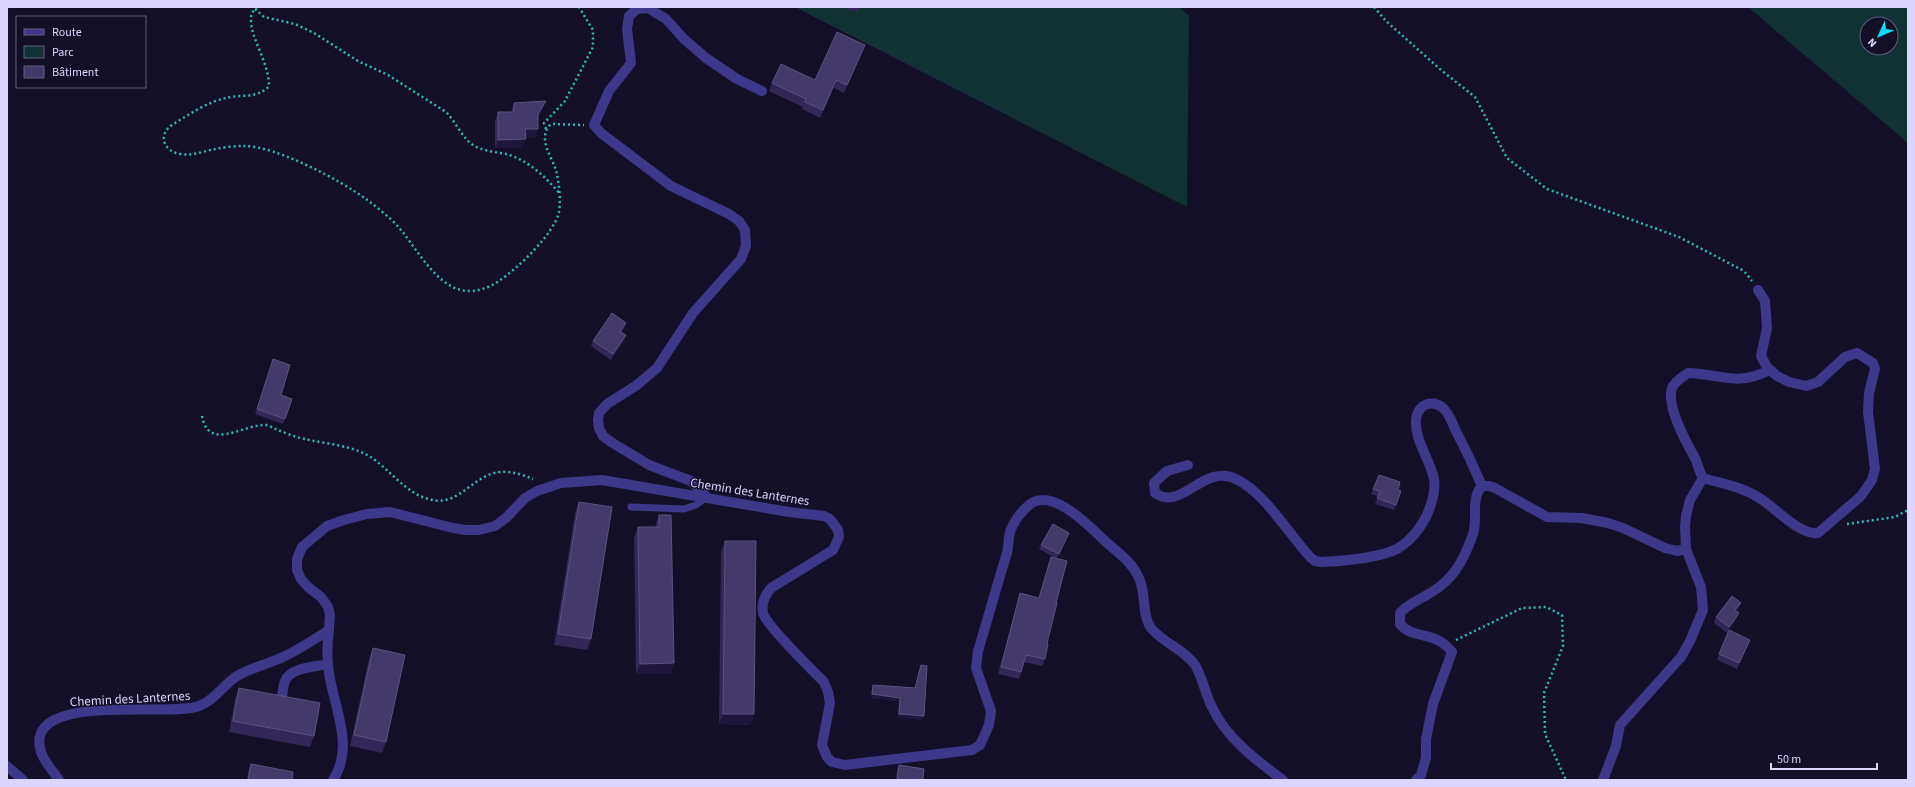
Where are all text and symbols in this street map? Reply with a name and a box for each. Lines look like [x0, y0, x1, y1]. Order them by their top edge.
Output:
legend [16, 16, 146, 88]
north arrow [1859, 16, 1899, 56]
text: Route [52, 24, 82, 41]
text: N [1864, 35, 1880, 51]
text: Parc [52, 44, 74, 61]
text: Bâtiment [52, 64, 98, 81]
street label: Chemin des Lanternes [689, 474, 811, 510]
street label: Chemin des Lanternes [69, 687, 191, 711]
scale bar [1771, 745, 1877, 771]
text: 50 m [1777, 751, 1801, 768]

